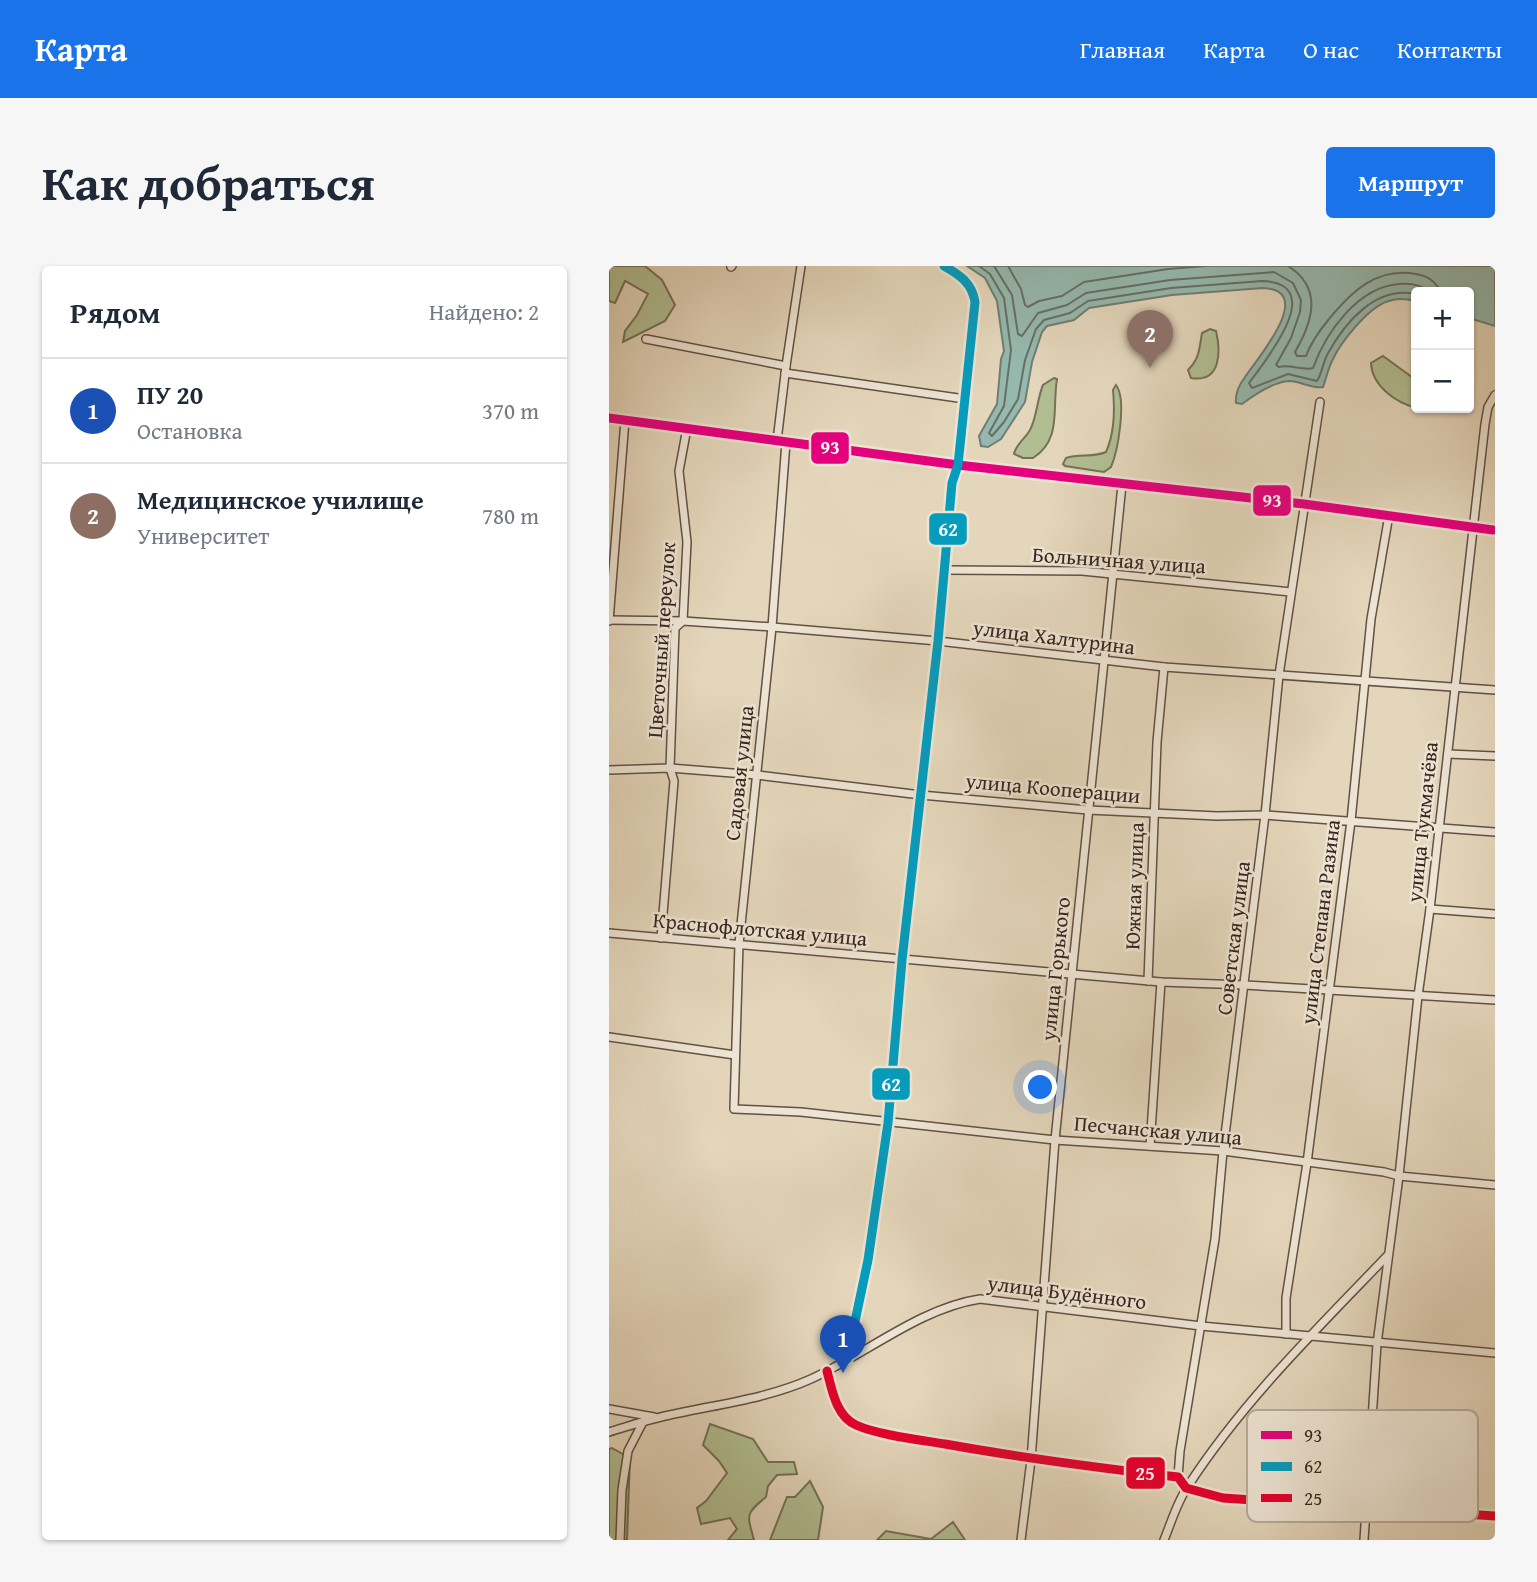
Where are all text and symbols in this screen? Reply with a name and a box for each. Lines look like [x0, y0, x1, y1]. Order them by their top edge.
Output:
text: Карта [35, 25, 127, 73]
text: Главная [1080, 32, 1165, 67]
text: Карта [1203, 32, 1265, 67]
text: О нас [1303, 32, 1359, 67]
text: Контакты [1397, 32, 1502, 67]
text: Как добраться [42, 146, 375, 218]
button: Маршрут [1326, 147, 1495, 218]
map controls [1411, 287, 1474, 413]
button: + [1411, 287, 1474, 350]
text: Рядом [70, 290, 161, 334]
text: Найдено: 2 [429, 295, 539, 328]
pin: 2 [1127, 310, 1173, 368]
button: − [1411, 350, 1474, 413]
text: ПУ 20 [137, 375, 203, 414]
text: 1 [87, 394, 99, 427]
text: 370 m [482, 394, 539, 427]
text: Остановка [137, 414, 243, 447]
line badge: 93 [810, 431, 850, 465]
text: 93 [820, 433, 840, 461]
text: Медицинское училище [137, 480, 424, 519]
line badge: 93 [1252, 484, 1292, 517]
text: 93 [1262, 486, 1282, 514]
text: 2 [87, 499, 99, 532]
text: 780 m [482, 499, 539, 532]
line badge: 62 [928, 512, 968, 546]
text: 62 [938, 515, 958, 543]
text: Университет [137, 519, 269, 552]
street label: Больничная улица [1031, 538, 1207, 582]
street label: Цветочный переулок [639, 541, 683, 739]
street label: улица Халтурина [970, 612, 1137, 662]
street label: Садовая улица [716, 704, 762, 842]
street label: улица Тукмачёва [1398, 740, 1446, 905]
street label: улица Кооперации [963, 765, 1142, 811]
street label: улица Степана Разина [1292, 818, 1348, 1027]
street label: Южная улица [1116, 822, 1152, 950]
street label: Советская улица [1208, 859, 1258, 1017]
street label: улица Горького [1032, 895, 1078, 1044]
street label: Краснофлотская улица [651, 904, 869, 954]
line badge: 62 [871, 1067, 911, 1101]
text: 62 [881, 1070, 901, 1098]
your location [1023, 1070, 1057, 1104]
street label: Песчанская улица [1073, 1107, 1243, 1153]
street label: улица Будённого [985, 1267, 1148, 1317]
pin: 1 [820, 1315, 866, 1373]
legend [1247, 1410, 1478, 1522]
text: 93 [1304, 1421, 1322, 1449]
text: 62 [1304, 1452, 1322, 1480]
line badge: 25 [1125, 1456, 1166, 1490]
text: 25 [1135, 1459, 1155, 1487]
text: 25 [1304, 1484, 1322, 1512]

